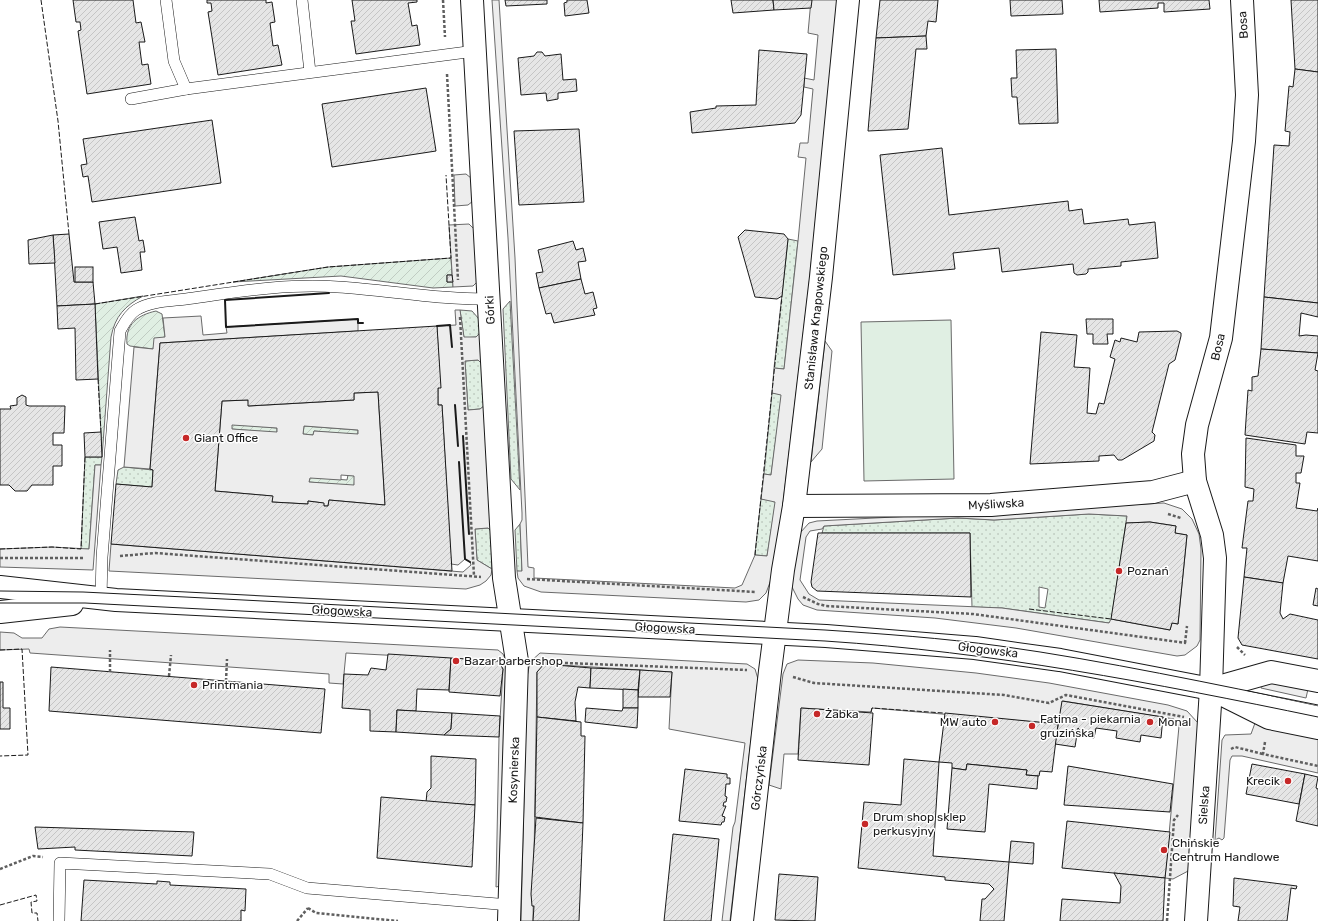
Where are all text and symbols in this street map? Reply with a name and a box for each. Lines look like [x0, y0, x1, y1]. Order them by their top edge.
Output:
street label: Bosa [1235, 11, 1251, 39]
street label: Stanisława Knapowskiego [801, 245, 831, 391]
street label: Górki [482, 295, 498, 325]
street label: Bosa [1208, 332, 1228, 362]
place label: Giant Office [194, 431, 259, 445]
marker: Giant Office [181, 433, 191, 443]
street label: Myśliwska [968, 496, 1024, 512]
place label: Poznań [1127, 564, 1169, 578]
marker: Poznań [1114, 566, 1124, 576]
street label: Głogowska [311, 602, 373, 620]
street label: Głogowska [634, 619, 696, 637]
street label: Głogowska [957, 639, 1019, 661]
place label: Bazar barbershop [464, 654, 563, 668]
marker: Bazar barbershop [451, 656, 461, 666]
place label: Printmania [202, 678, 263, 692]
marker: Printmania [189, 680, 199, 690]
place label: Żabka [825, 707, 859, 721]
marker: Żabka [812, 709, 822, 719]
place label: Fatima - piekarnia gruzińska [1040, 712, 1141, 740]
place label: MW auto [940, 715, 987, 729]
place label: Monal [1158, 715, 1191, 729]
marker: MW auto [990, 717, 1000, 727]
marker: Monal [1145, 717, 1155, 727]
marker: Fatima - piekarnia gruzińska [1027, 721, 1037, 731]
street label: Kosynierska [506, 737, 522, 803]
street label: Górczyńska [748, 745, 770, 811]
place label: Krecik [1246, 774, 1281, 788]
marker: Krecik [1283, 776, 1293, 786]
street label: Sielska [1196, 785, 1212, 825]
place label: Drum shop sklep perkusyjny [873, 810, 966, 838]
marker: Drum shop sklep perkusyjny [860, 819, 870, 829]
place label: Chińskie Centrum Handlowe [1172, 836, 1280, 864]
marker: Chińskie Centrum Handlowe [1159, 845, 1169, 855]

